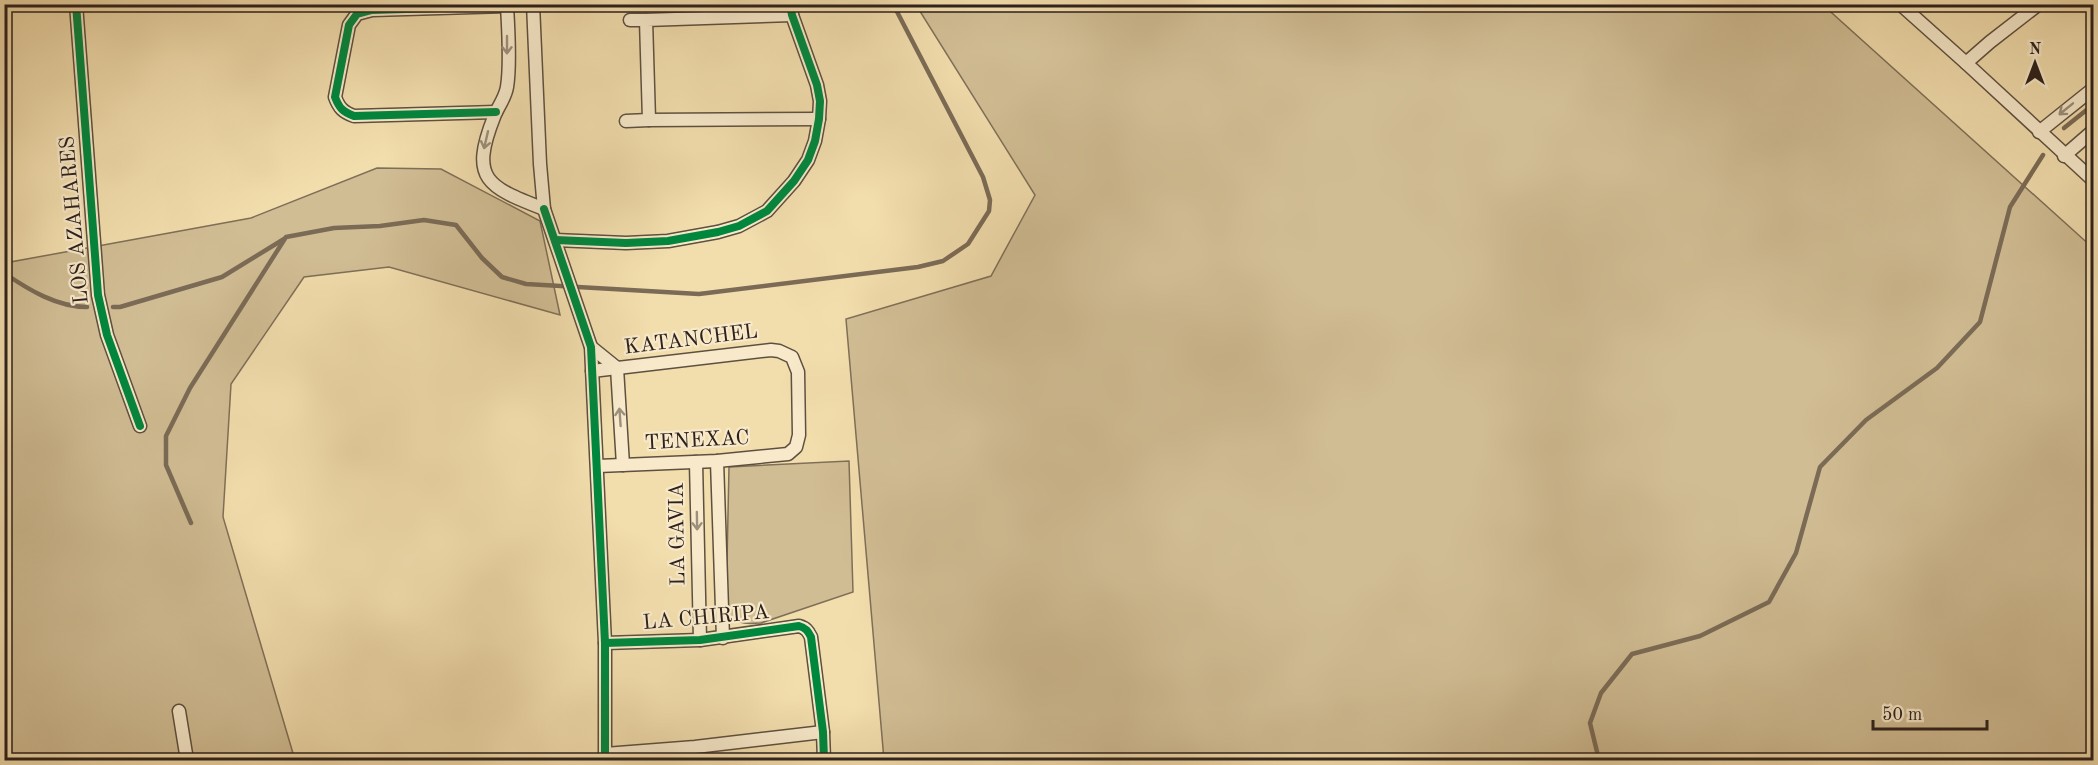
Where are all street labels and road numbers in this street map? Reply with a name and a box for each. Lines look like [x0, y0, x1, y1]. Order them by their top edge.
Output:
street label: LOS AZAHARES [57, 135, 93, 305]
street label: KATANCHEL [623, 321, 759, 359]
street label: TENEXAC [644, 428, 750, 454]
street label: LA GAVIA [667, 482, 689, 586]
street label: LA CHIRIPA [642, 602, 770, 634]

